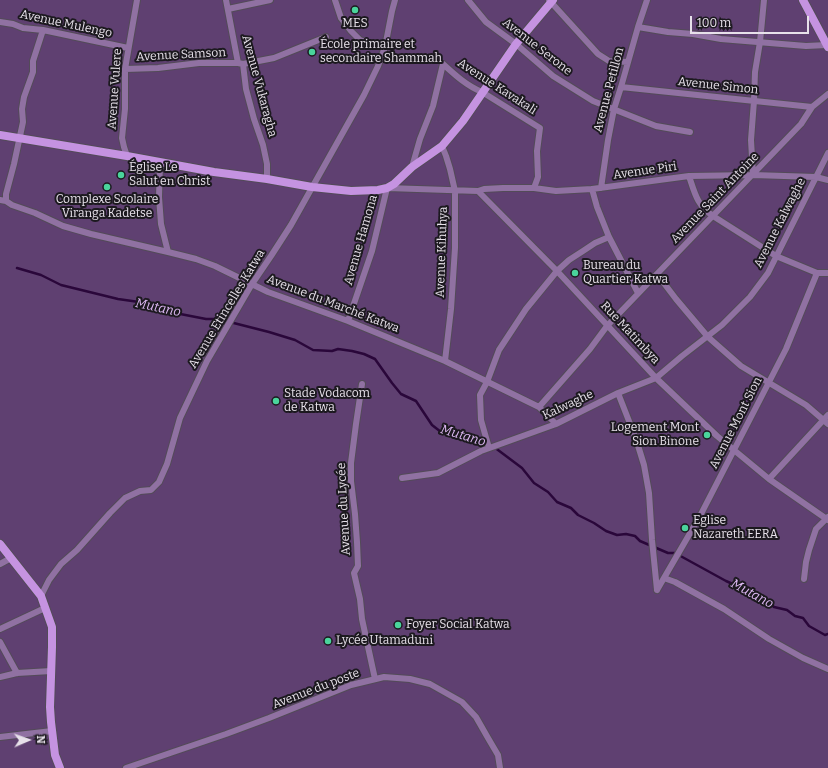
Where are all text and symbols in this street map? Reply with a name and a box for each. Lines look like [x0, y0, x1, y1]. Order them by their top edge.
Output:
marker: MES [350, 5, 360, 15]
street label: Avenue Mulengo [19, 7, 113, 41]
scale bar [692, 8, 811, 34]
street label: Avenue Serone [499, 15, 575, 79]
text: 100 m [697, 16, 731, 30]
place label: MES [342, 17, 368, 31]
street label: Avenue Vukaragha [238, 34, 280, 138]
place label: École primaire et secondaire Shammah [320, 38, 442, 66]
street label: Avenue Samson [136, 45, 226, 65]
street label: Avenue Petillon [591, 46, 627, 134]
marker: École primaire et secondaire Shammah [307, 47, 317, 57]
street label: Avenue Vulere [105, 48, 125, 130]
street label: Avenue Kavakali [455, 56, 539, 118]
street label: Avenue Simon [677, 75, 759, 97]
street label: Avenue Saint Antoine [668, 150, 762, 246]
street label: Avenue Piri [612, 159, 678, 183]
place label: Église Le Salut en Christ [129, 161, 210, 189]
marker: Église Le Salut en Christ [116, 170, 126, 180]
street label: Avenue Kalwaghe [751, 176, 809, 270]
marker: Complexe Scolaire Viranga Kadetse [102, 182, 112, 192]
place label: Complexe Scolaire Viranga Kadetse [56, 193, 158, 221]
street label: Avenue Hamona [341, 193, 381, 287]
street label: Avenue Kihuhya [433, 206, 451, 298]
street label: Avenue Etincelles Katwa [186, 247, 268, 371]
place label: Bureau du Quartier Katwa [583, 259, 668, 287]
marker: Bureau du Quartier Katwa [570, 268, 580, 278]
street label: Avenue du Marché Katwa [265, 272, 401, 336]
water label: Mutano [134, 296, 182, 320]
street label: Rue Matimbya [597, 299, 663, 367]
street label: Avenue Mont Sion [707, 375, 765, 471]
place label: Stade Vodacom de Katwa [284, 387, 370, 415]
street label: Kalwaghe [540, 387, 596, 423]
marker: Stade Vodacom de Katwa [271, 396, 281, 406]
place label: Logement Mont Sion Binone [611, 421, 699, 449]
water label: Mutano [439, 422, 487, 450]
marker: Logement Mont Sion Binone [702, 430, 712, 440]
street label: Avenue du Lycée [334, 462, 354, 556]
place label: Eglise Nazareth EERA [693, 514, 778, 542]
marker: Eglise Nazareth EERA [680, 523, 690, 533]
water label: Mutano [728, 576, 776, 612]
place label: Foyer Social Katwa [406, 618, 510, 632]
marker: Foyer Social Katwa [393, 620, 403, 630]
place label: Lycée Utamaduni [336, 634, 433, 648]
marker: Lycée Utamaduni [323, 636, 333, 646]
street label: Avenue du poste [270, 666, 362, 712]
north arrow [8, 720, 48, 760]
text: N [34, 735, 47, 744]

